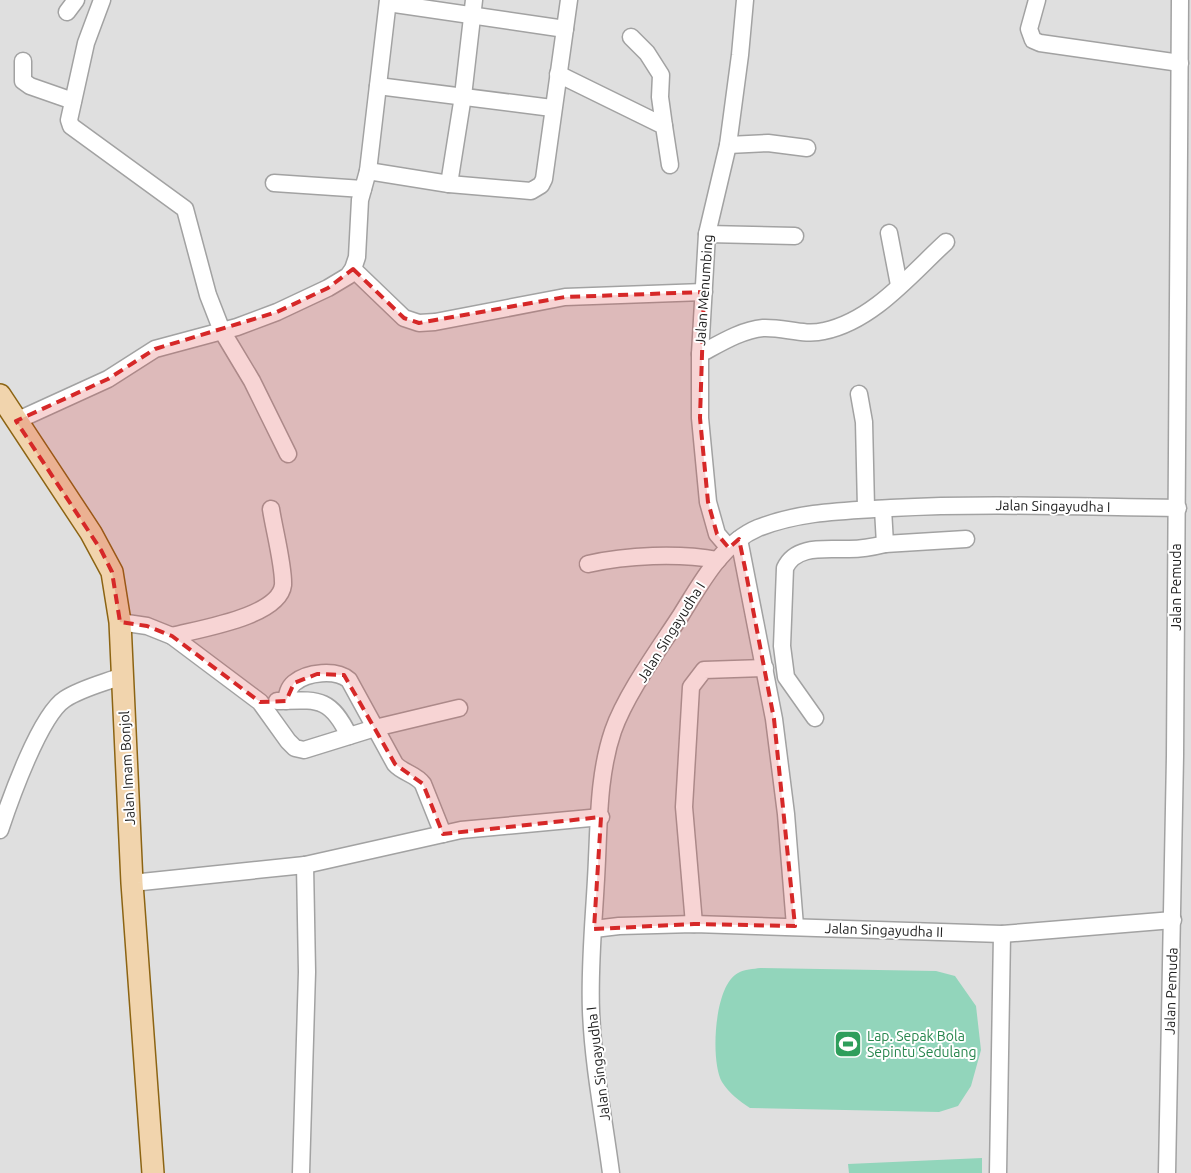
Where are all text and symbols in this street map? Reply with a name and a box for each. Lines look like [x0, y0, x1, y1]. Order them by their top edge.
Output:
street label: Jalan Menumbing [692, 234, 716, 346]
street label: Jalan Singayudha I [995, 497, 1111, 515]
street label: Jalan Pemuda [1168, 543, 1184, 631]
street label: Jalan Singayudha I [634, 579, 708, 685]
street label: Jalan Imam Bonjol [116, 710, 138, 826]
street label: Jalan Singayudha II [824, 920, 944, 940]
street label: Jalan Pemuda [1161, 947, 1181, 1035]
street label: Jalan Singayudha I [583, 1006, 613, 1122]
place label: Lap. Sepak Bola Sepintu Sedulang [867, 1028, 977, 1060]
sports icon: Lap. Sepak Bola Sepintu Sedulang [833, 1029, 863, 1059]

